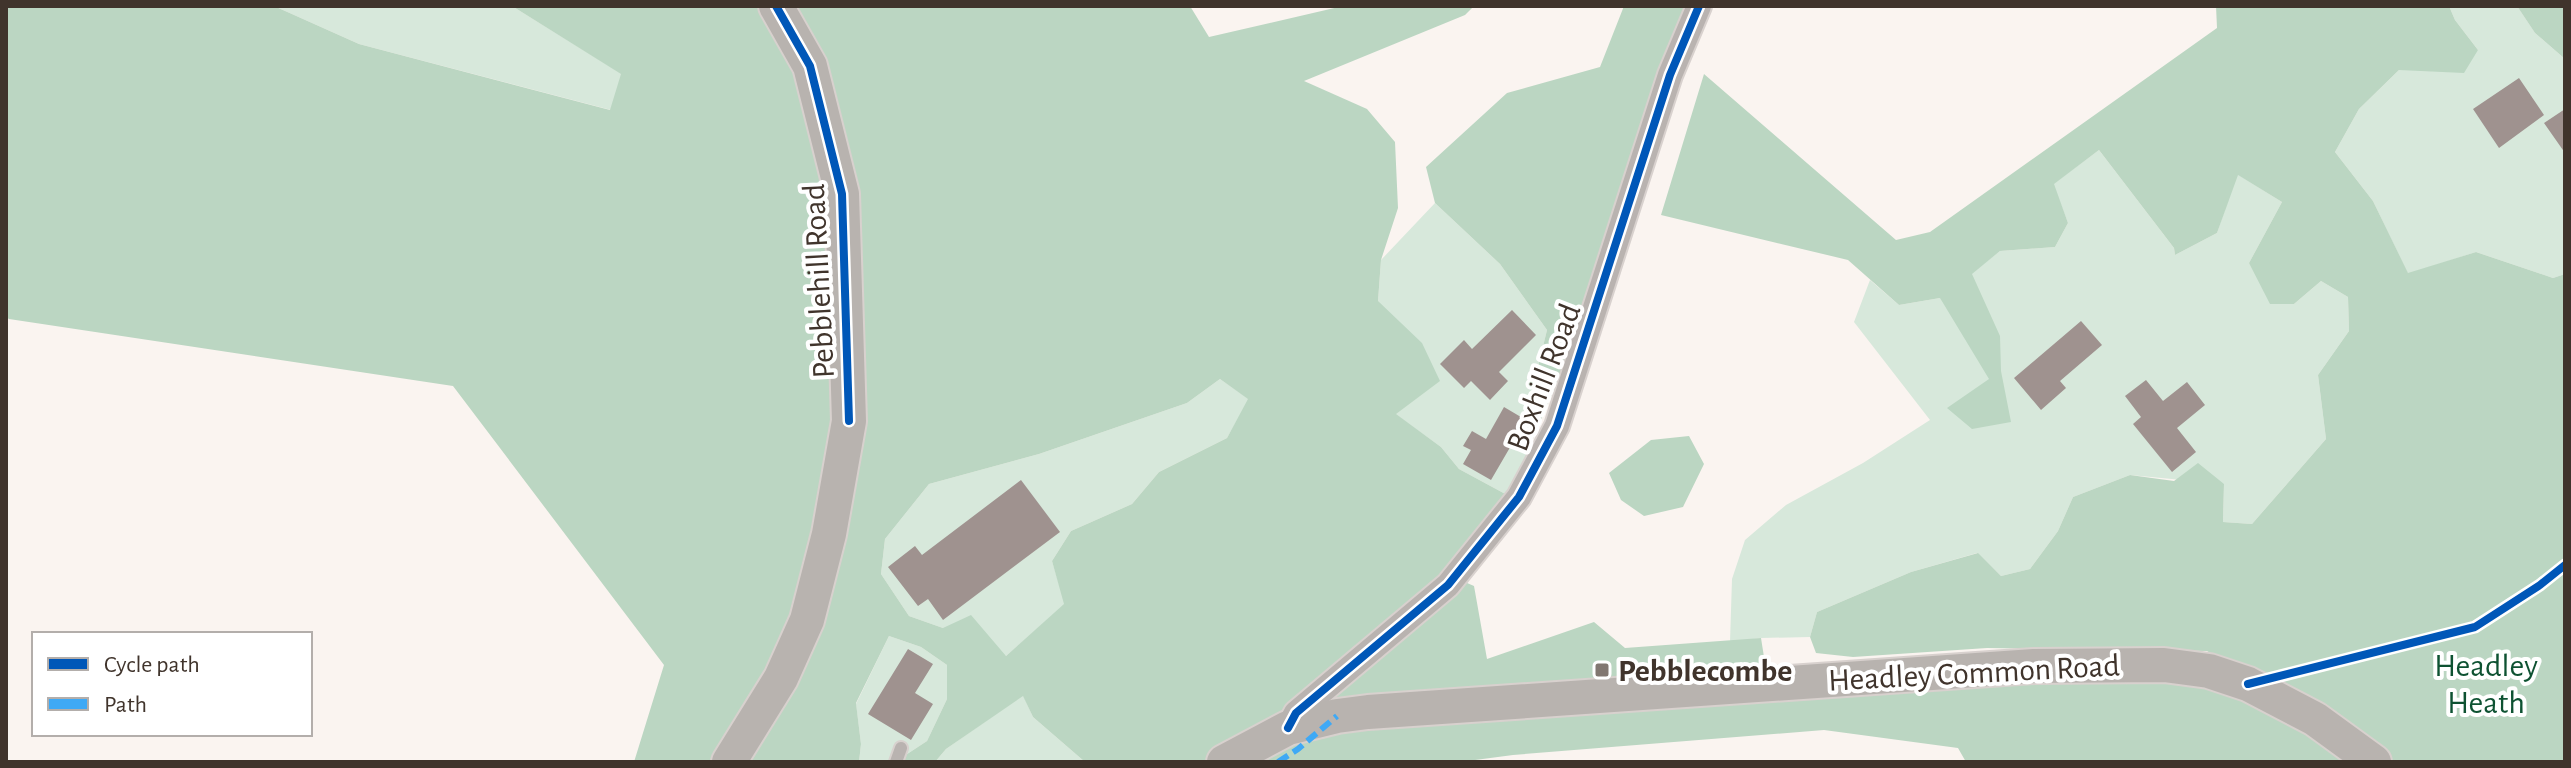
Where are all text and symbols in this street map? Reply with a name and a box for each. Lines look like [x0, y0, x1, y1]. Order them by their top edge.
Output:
street label: Pebblehill Road [798, 183, 840, 379]
street label: Boxhill Road [1501, 299, 1587, 455]
legend [32, 632, 312, 736]
street label: Headley Common Road [1827, 649, 2121, 697]
park label: Headley Heath [2434, 650, 2538, 719]
text: Cycle path [104, 653, 200, 677]
place label: Pebblecombe [1618, 655, 1792, 687]
marker: Pebblecombe [1593, 661, 1611, 679]
text: Path [104, 693, 147, 717]

